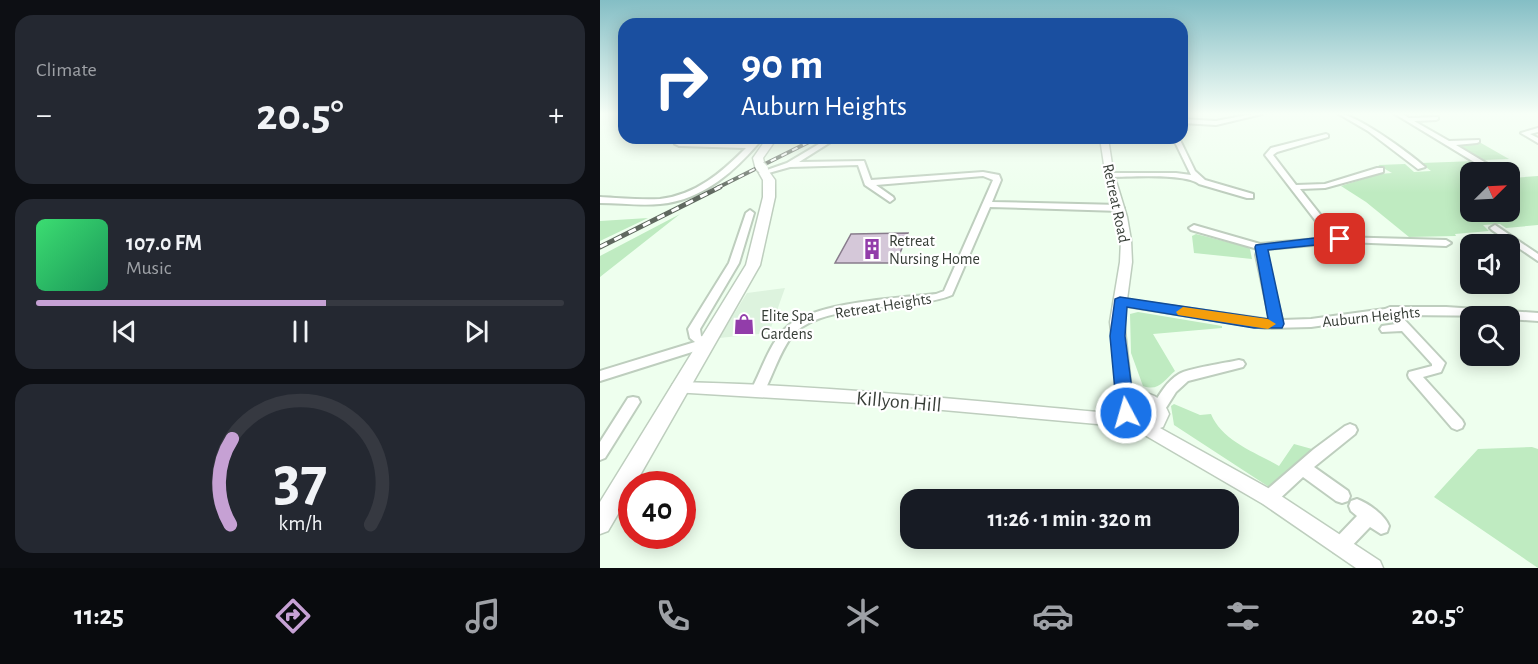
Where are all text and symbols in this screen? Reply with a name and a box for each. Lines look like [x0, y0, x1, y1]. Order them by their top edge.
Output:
icon: right [642, 42, 720, 120]
text: 90 m [741, 44, 823, 86]
text: Climate [36, 60, 97, 80]
text: 20.5° [256, 93, 344, 138]
text: Auburn Heights [741, 93, 907, 120]
text: − [36, 99, 52, 132]
text: + [548, 99, 564, 132]
street label: Retreat Road [1100, 162, 1132, 244]
north arrow [1460, 162, 1520, 222]
map controls [1460, 162, 1520, 366]
pin [1314, 213, 1365, 264]
icon: arrive [1323, 222, 1356, 255]
text: 107.0 FM [126, 232, 202, 254]
place label: Retreat Nursing Home [889, 233, 980, 267]
button: sound [1460, 234, 1520, 294]
building icon: Retreat Nursing Home [860, 237, 884, 261]
text: Music [126, 258, 172, 278]
street label: Retreat Heights [834, 290, 933, 322]
street label: Auburn Heights [1321, 304, 1421, 330]
button: search [1460, 306, 1520, 366]
place label: Elite Spa Gardens [761, 308, 815, 342]
shop icon: Elite Spa Gardens [732, 312, 756, 336]
icon: previous [108, 315, 141, 348]
icon: pause [284, 315, 317, 348]
icon: next [460, 315, 493, 348]
position arrow [1094, 381, 1158, 445]
street label: Killyon Hill [855, 388, 942, 416]
text: 37 [273, 450, 327, 512]
speed limit sign: 40 [618, 471, 696, 549]
text: 11:26 · 1 min · 320 m [988, 508, 1152, 530]
text: km/h [278, 514, 322, 535]
icon: directions [272, 595, 314, 637]
icon: music [462, 595, 504, 637]
icon: phone [652, 595, 694, 637]
icon: climate [842, 595, 884, 637]
icon: car [1032, 595, 1074, 637]
icon: filters [1222, 595, 1264, 637]
text: 11:25 [74, 602, 124, 629]
text: 20.5° [1411, 602, 1464, 629]

